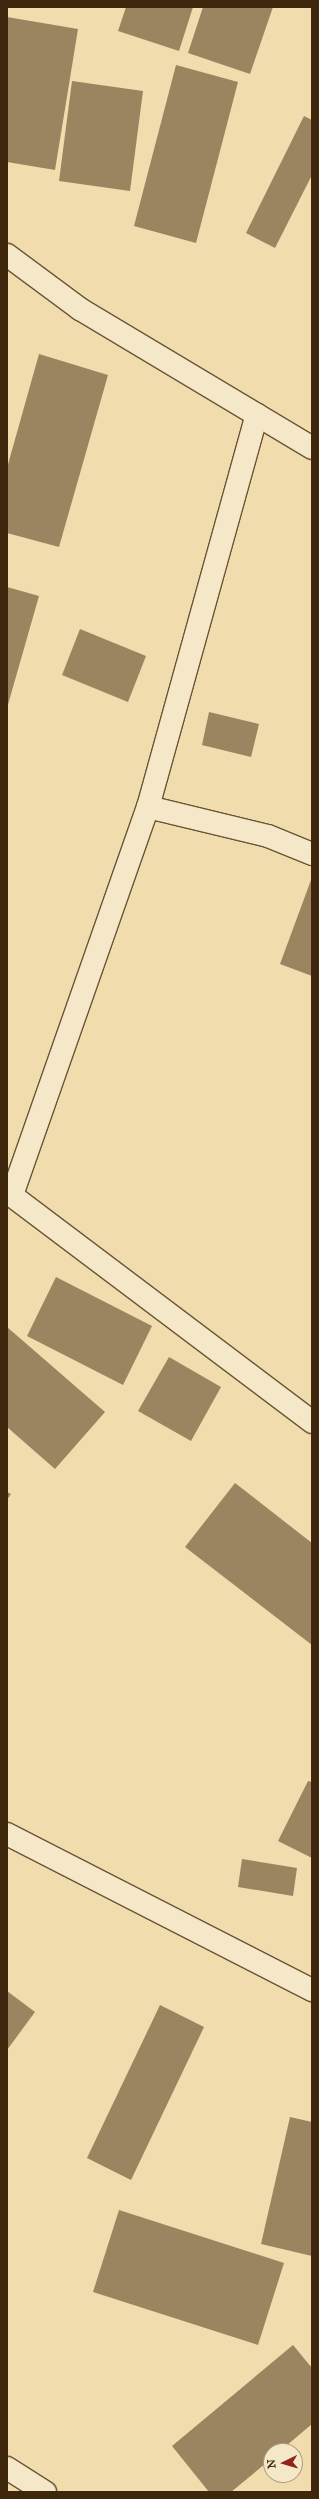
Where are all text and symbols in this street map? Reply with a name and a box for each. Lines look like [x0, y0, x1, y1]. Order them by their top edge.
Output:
north arrow [263, 2443, 303, 2483]
text: N [265, 2459, 278, 2469]

